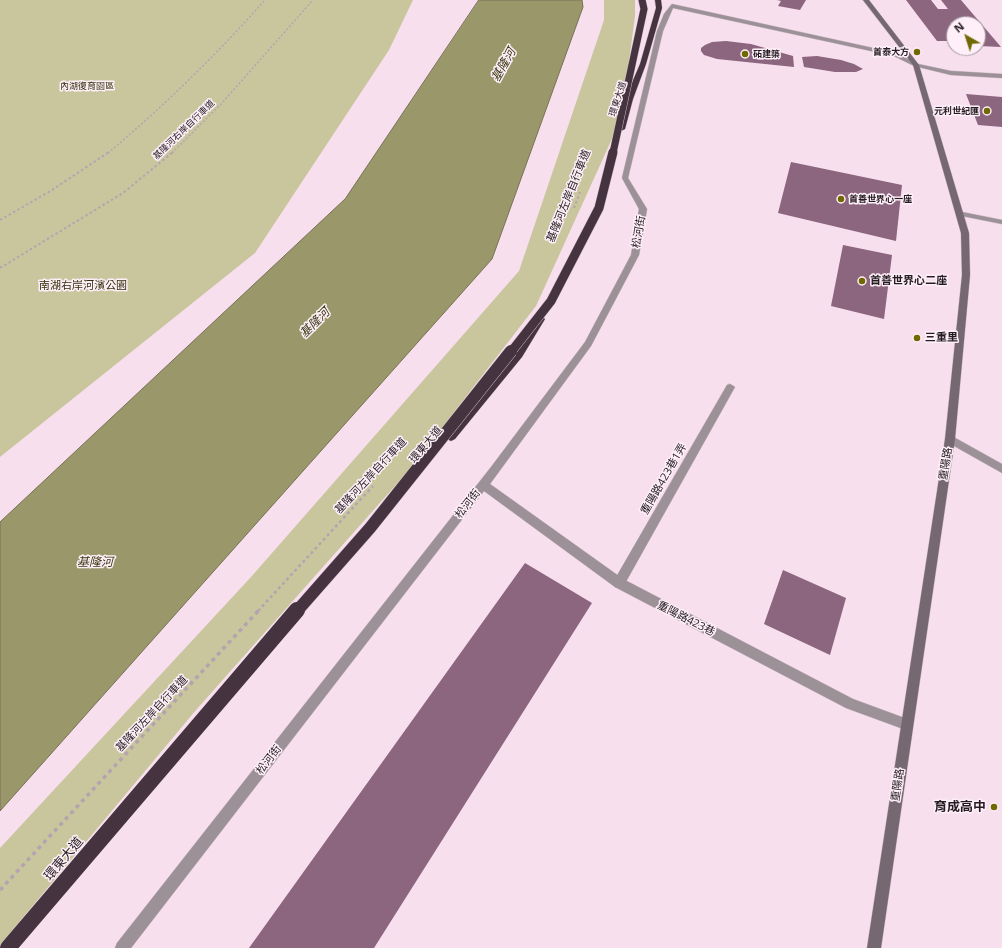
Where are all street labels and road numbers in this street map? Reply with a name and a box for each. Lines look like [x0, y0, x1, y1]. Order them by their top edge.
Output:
street label: 環東大道 [607, 80, 629, 118]
street label: 基隆河右岸自行車道 [151, 98, 217, 162]
street label: 基隆河左岸自行車道 [544, 148, 594, 244]
street label: 松河街 [630, 215, 648, 249]
street label: 環東大道 [407, 424, 445, 466]
street label: 基隆河左岸自行車道 [332, 435, 410, 517]
street label: 重陽路423巷1弄 [638, 441, 690, 517]
street label: 重陽路 [937, 447, 955, 481]
street label: 松河街 [453, 487, 483, 521]
street label: 重陽路423巷 [655, 599, 717, 639]
street label: 基隆河左岸自行車道 [113, 673, 191, 755]
street label: 松河街 [254, 743, 284, 777]
street label: 重陽路 [889, 768, 907, 802]
street label: 環東大道 [41, 834, 87, 884]

